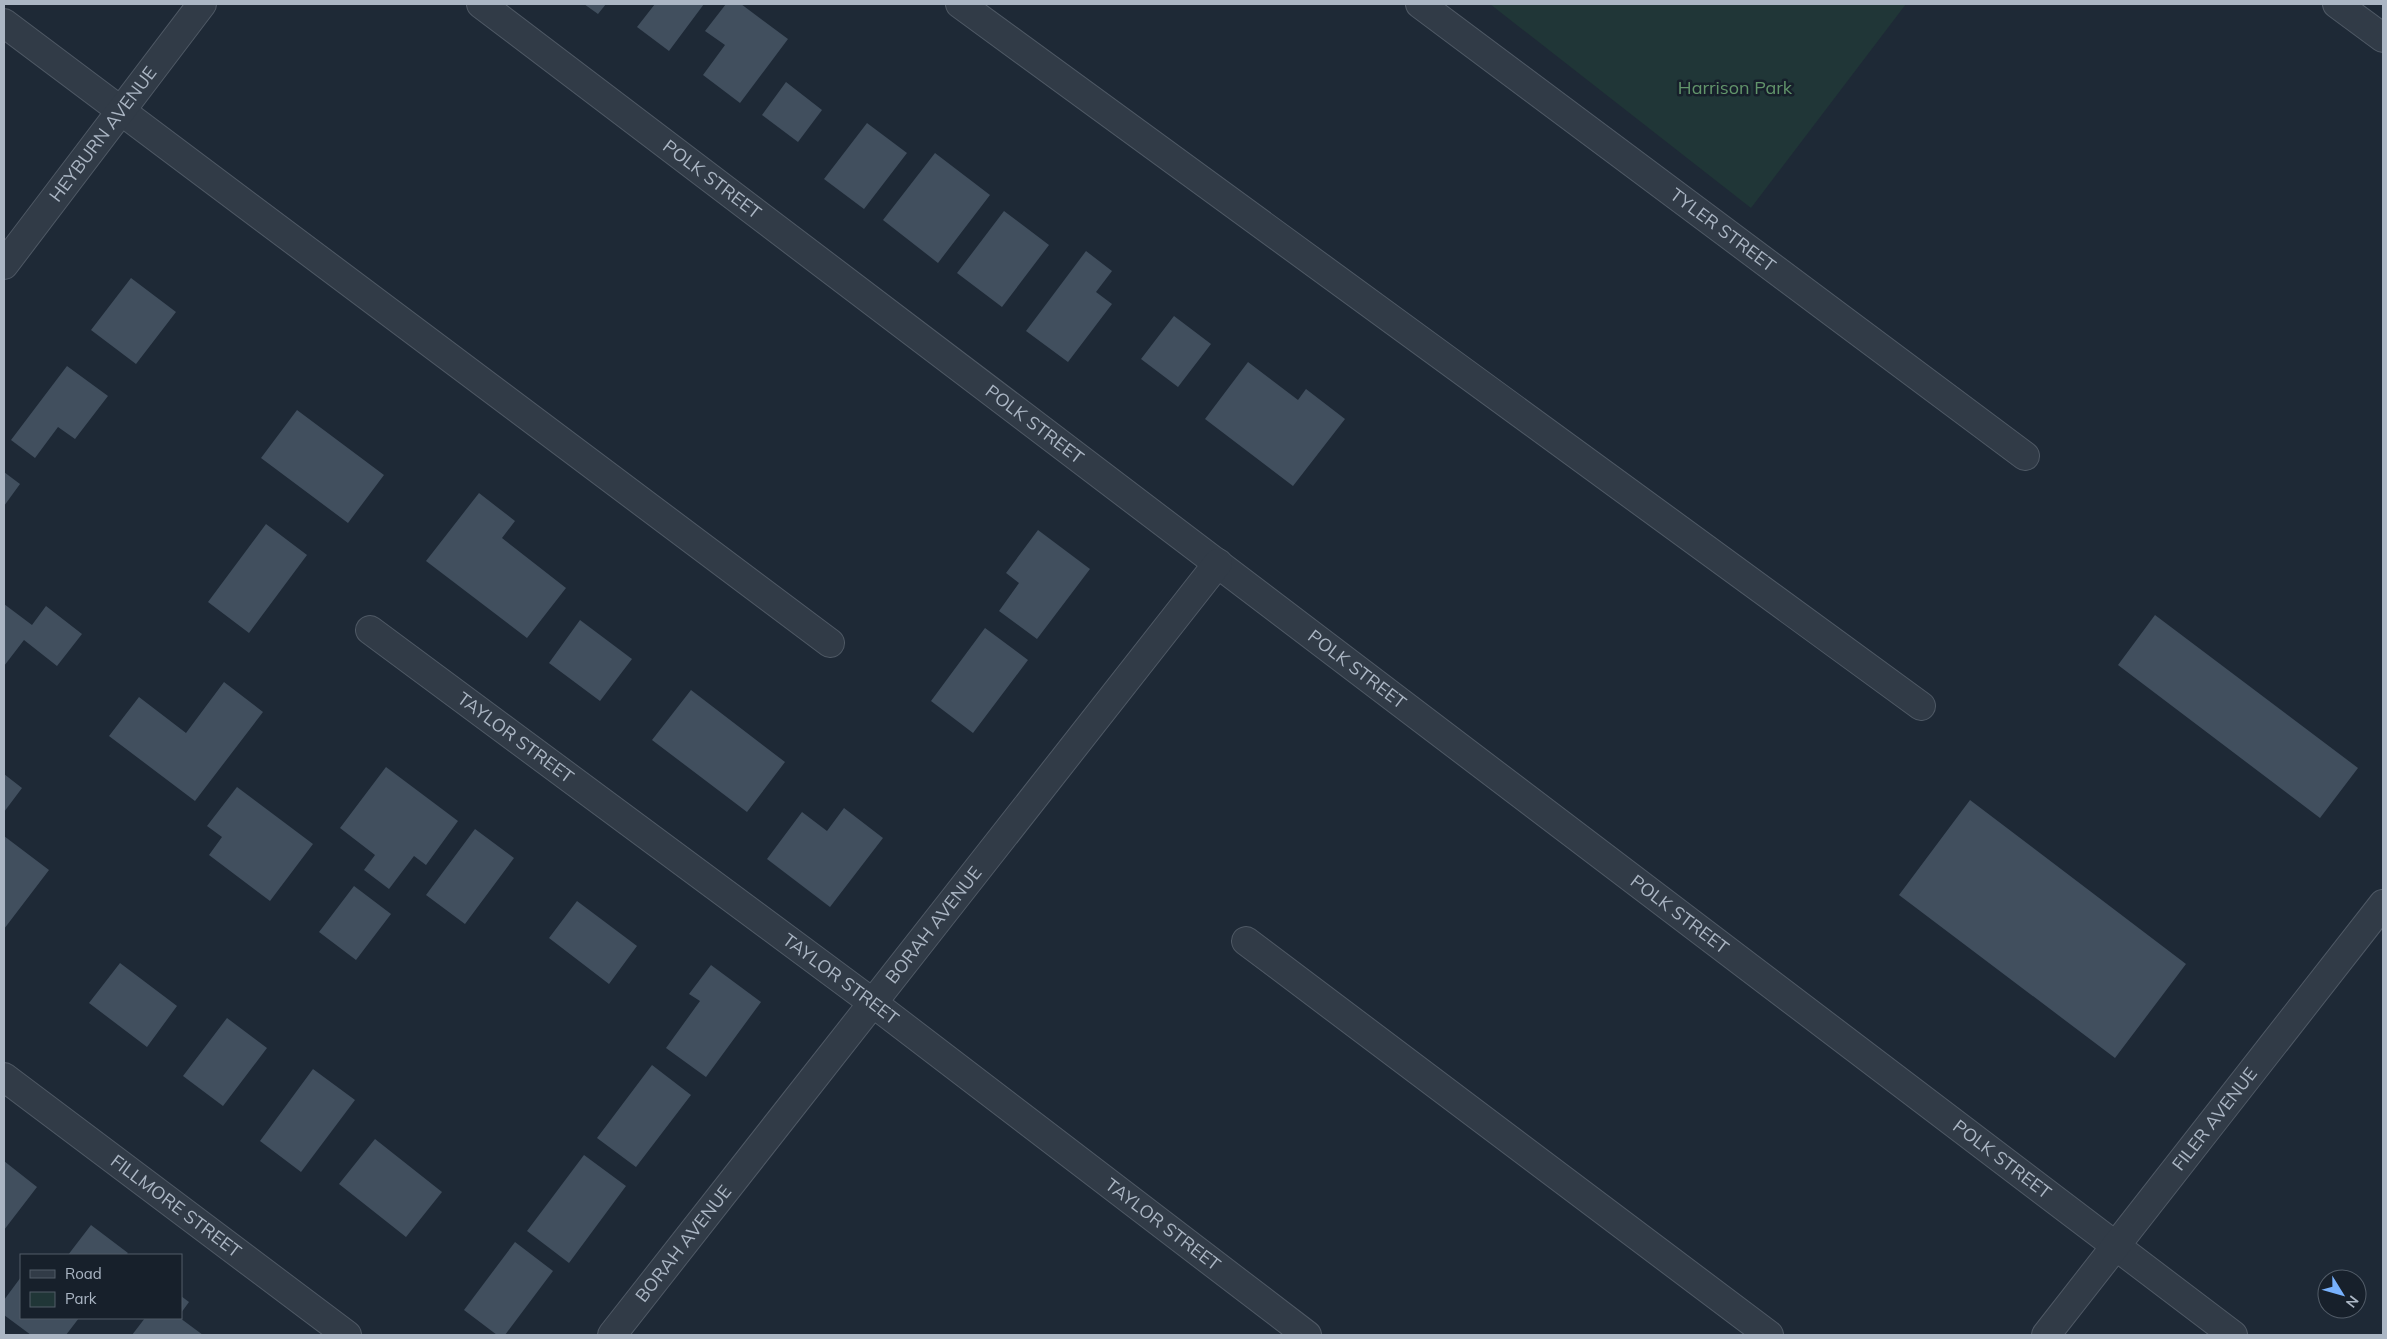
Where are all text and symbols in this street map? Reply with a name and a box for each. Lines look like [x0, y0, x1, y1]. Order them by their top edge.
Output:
street label: HEYBURN AVENUE [44, 62, 161, 206]
park label: Harrison Park [1678, 76, 1793, 99]
street label: POLK STREET [658, 134, 766, 224]
street label: TYLER STREET [1666, 183, 1781, 277]
street label: POLK STREET [981, 379, 1089, 469]
street label: POLK STREET [1303, 624, 1411, 714]
street label: TAYLOR STREET [453, 687, 579, 788]
street label: BORAH AVENUE [880, 862, 986, 988]
street label: POLK STREET [1626, 869, 1734, 959]
street label: TAYLOR STREET [778, 928, 904, 1030]
street label: FILER AVENUE [2167, 1063, 2262, 1175]
street label: POLK STREET [1948, 1114, 2056, 1204]
street label: FILLMORE STREET [106, 1149, 246, 1262]
street label: TAYLOR STREET [1101, 1173, 1225, 1276]
street label: BORAH AVENUE [630, 1180, 736, 1307]
legend [20, 1254, 182, 1319]
text: Road [65, 1264, 102, 1283]
north arrow [2317, 1269, 2367, 1319]
text: Park [65, 1289, 97, 1308]
text: N [2342, 1292, 2363, 1311]

